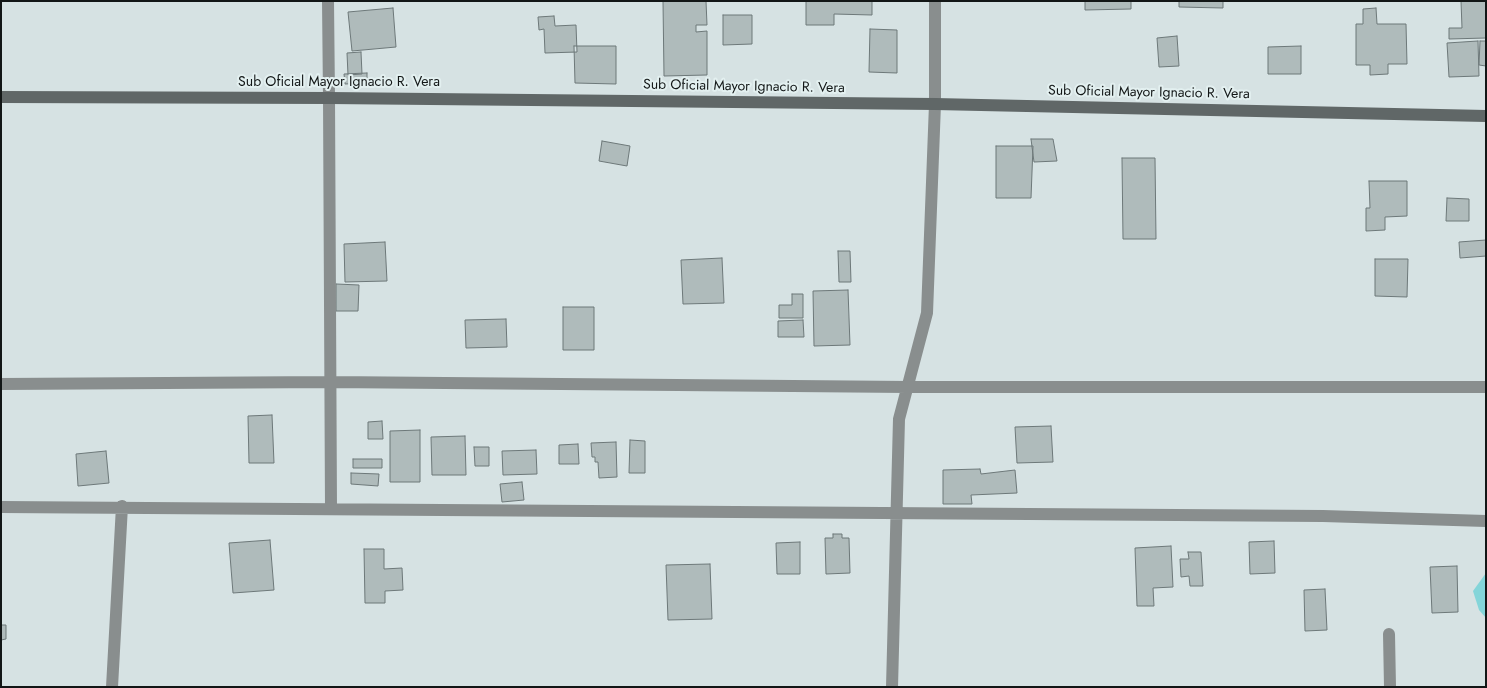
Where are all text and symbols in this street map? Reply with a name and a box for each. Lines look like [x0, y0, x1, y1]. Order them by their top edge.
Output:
street label: Sub Oficial Mayor Ignacio R. Vera [238, 75, 440, 91]
street label: Sub Oficial Mayor Ignacio R. Vera [643, 77, 845, 97]
street label: Sub Oficial Mayor Ignacio R. Vera [1048, 83, 1250, 103]

